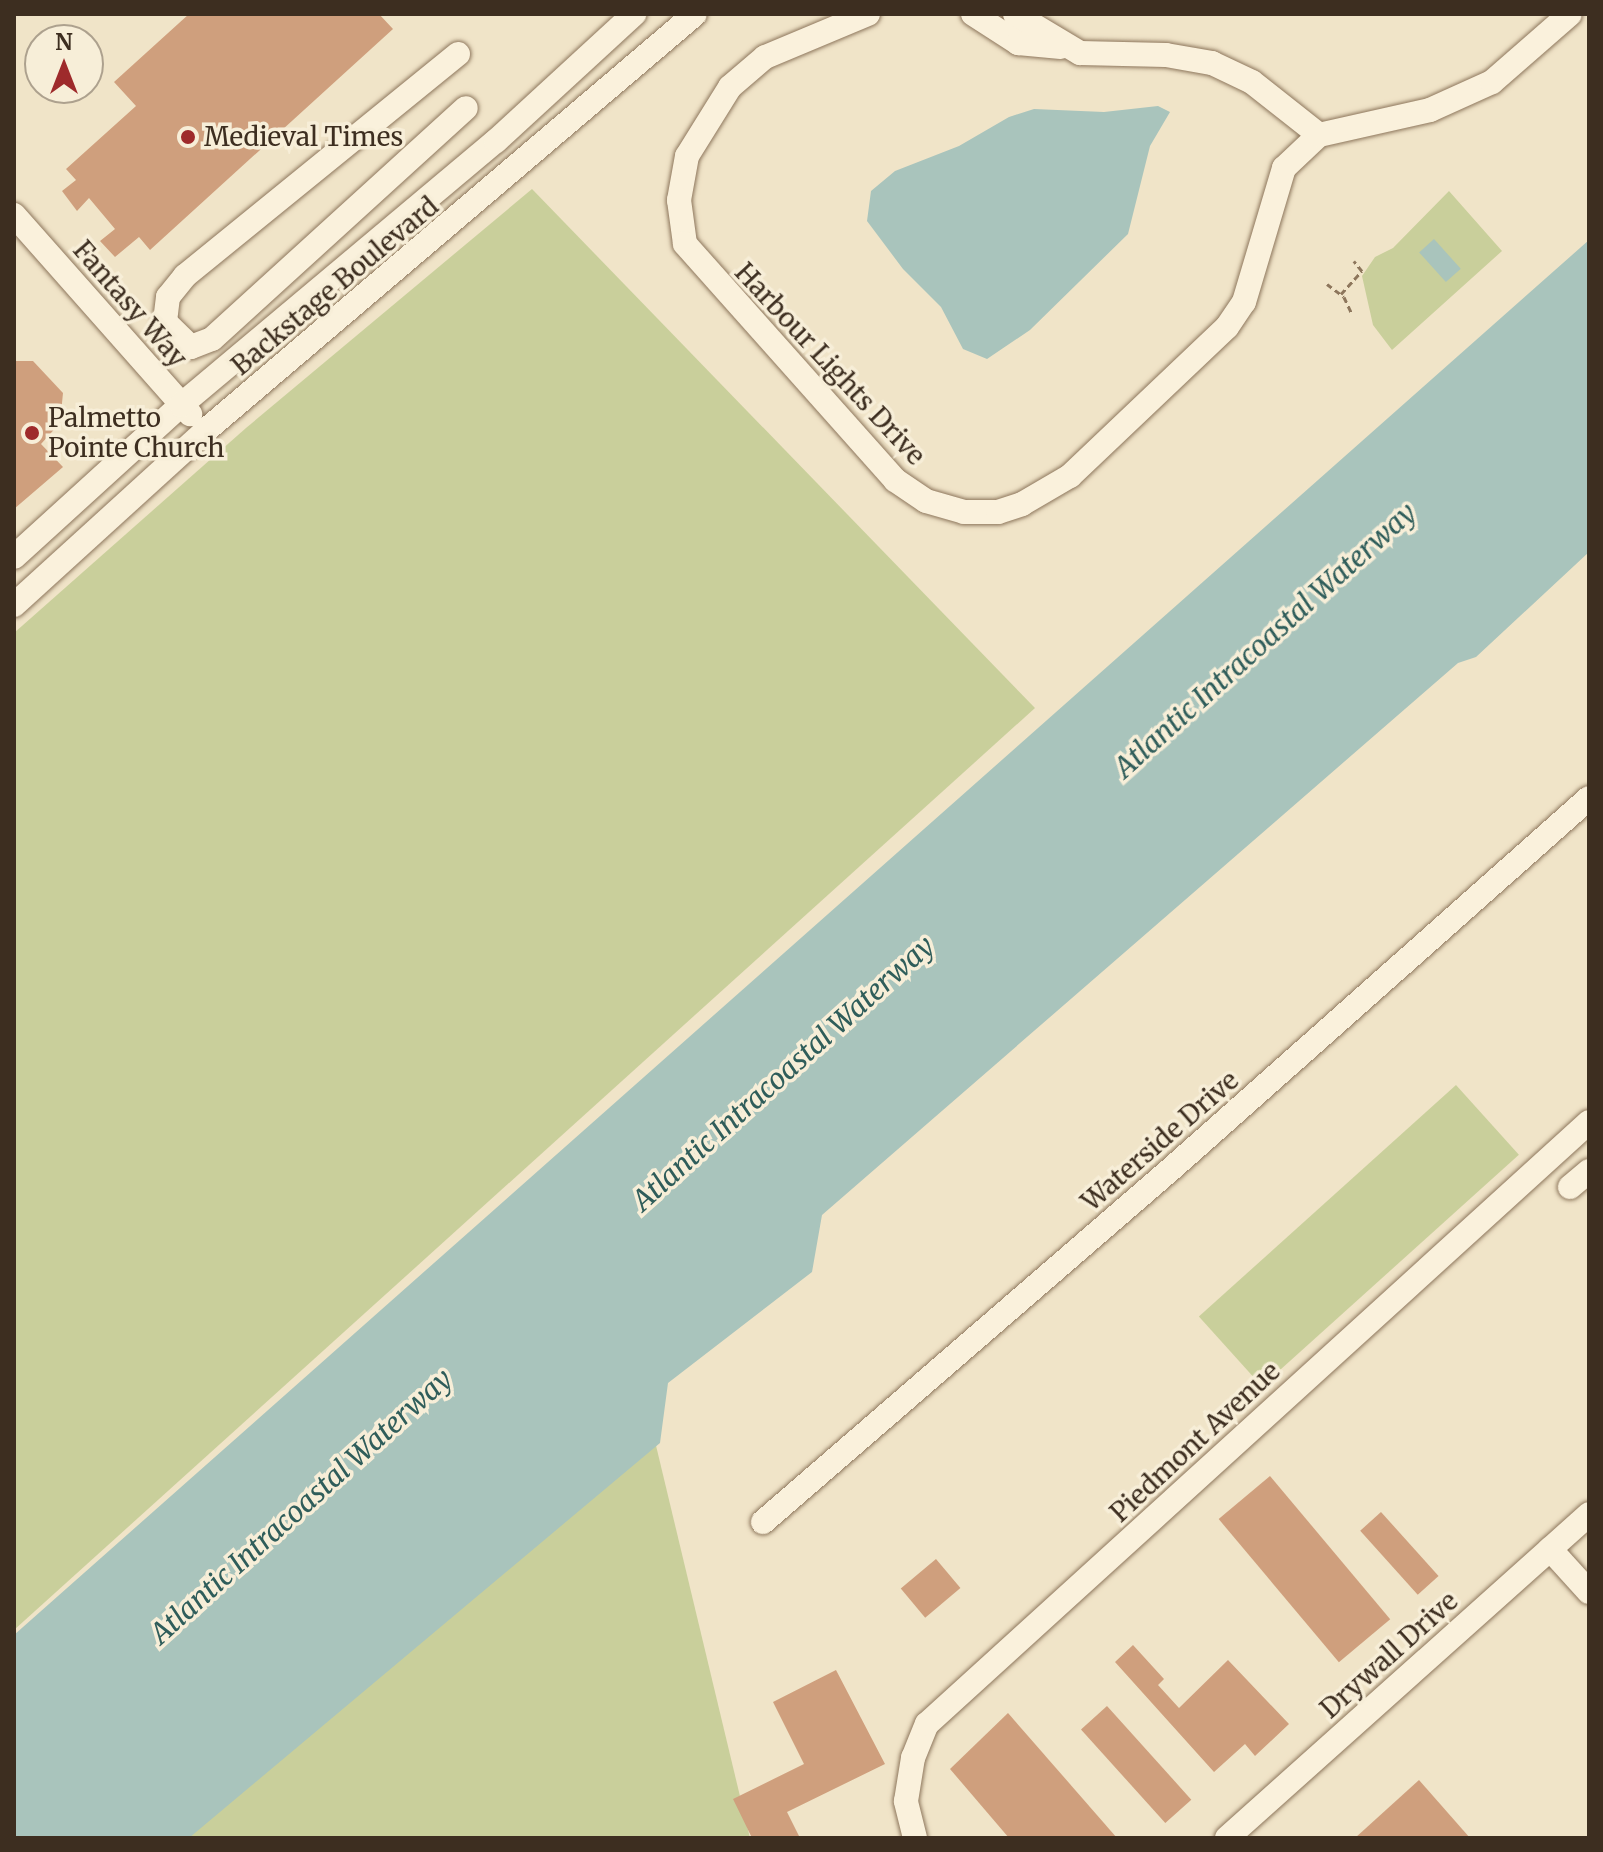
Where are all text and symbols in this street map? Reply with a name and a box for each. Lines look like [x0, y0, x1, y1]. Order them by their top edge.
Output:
north arrow [24, 24, 104, 104]
text: N [55, 28, 73, 56]
place label: Medieval Times [204, 121, 403, 153]
marker: Medieval Times [179, 128, 197, 146]
street label: Backstage Boulevard [225, 190, 445, 382]
street label: Fantasy Way [67, 234, 193, 374]
street label: Harbour Lights Drive [729, 257, 931, 471]
place label: Palmetto Pointe Church [48, 402, 225, 464]
marker: Palmetto Pointe Church [23, 424, 41, 442]
water label: Atlantic Intracoastal Waterway [1107, 496, 1423, 784]
water label: Atlantic Intracoastal Waterway [625, 929, 941, 1217]
street label: Waterside Drive [1075, 1065, 1245, 1217]
street label: Piedmont Avenue [1104, 1356, 1286, 1528]
water label: Atlantic Intracoastal Waterway [143, 1362, 459, 1650]
street label: Drywall Drive [1314, 1585, 1464, 1725]

